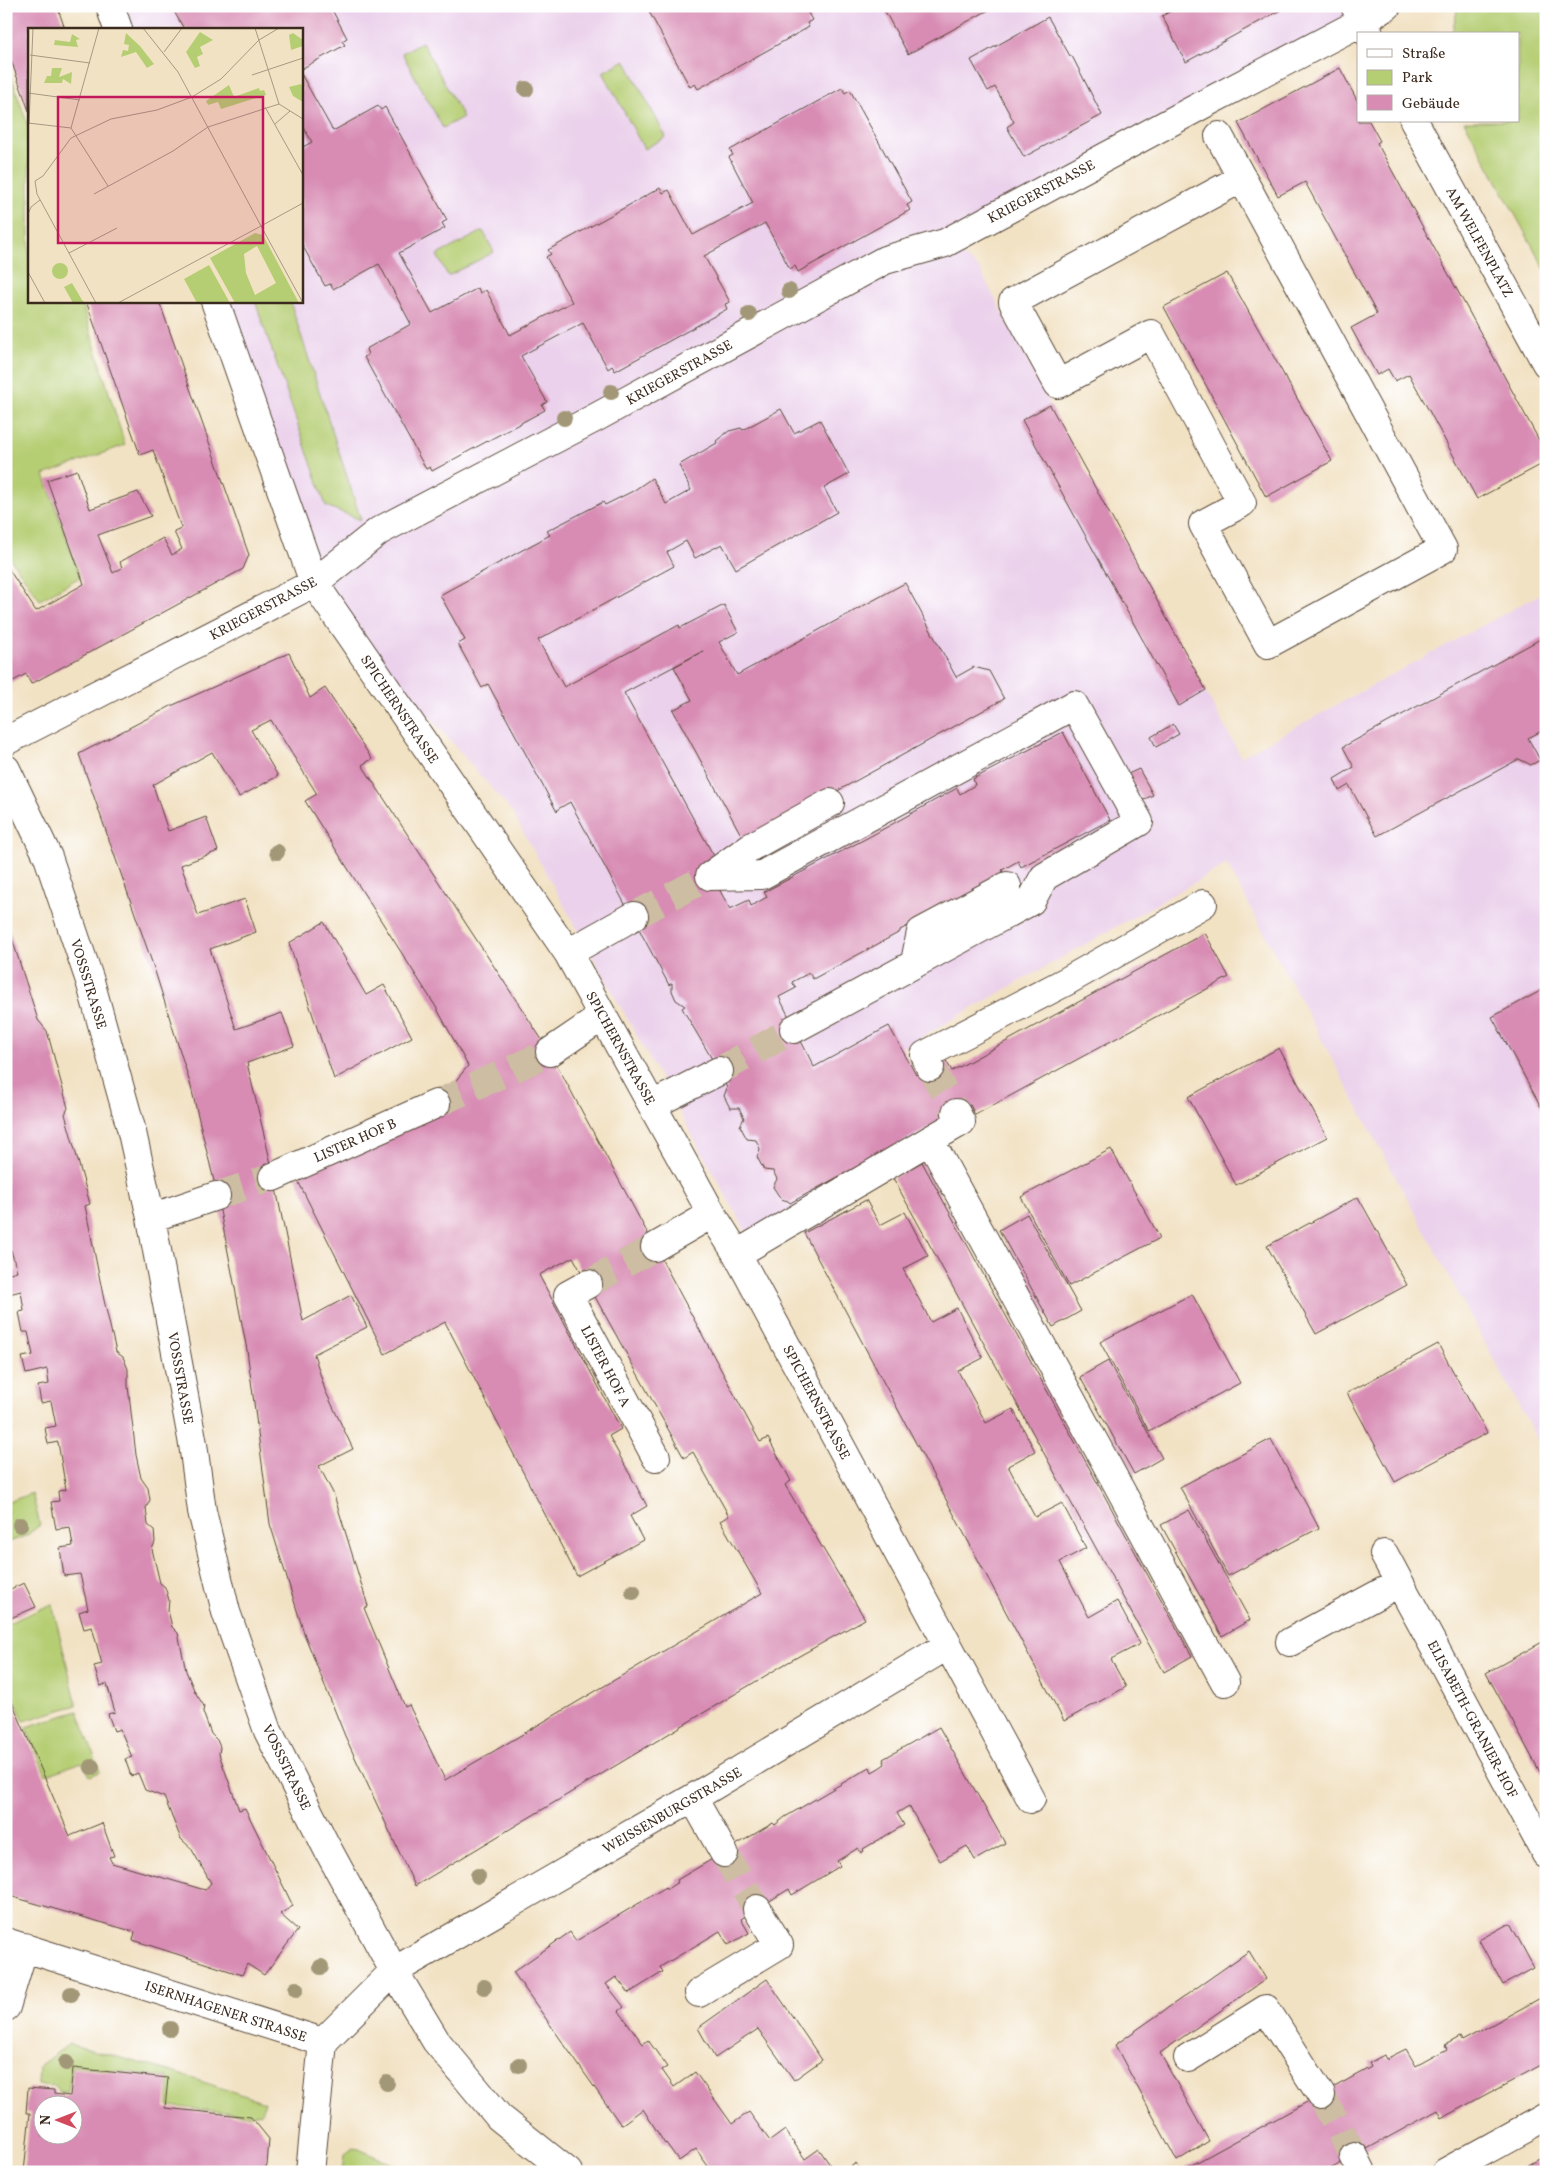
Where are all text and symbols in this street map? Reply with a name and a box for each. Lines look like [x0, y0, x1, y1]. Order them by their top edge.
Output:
inset map [28, 28, 302, 302]
legend [1357, 32, 1520, 122]
text: Straße [1402, 44, 1445, 65]
text: Park [1402, 68, 1433, 89]
text: Gebäude [1402, 94, 1460, 115]
street label: KRIEGERSTRASSE [985, 156, 1099, 229]
street label: AM WELFENPLATZ [1440, 184, 1517, 301]
street label: KRIEGERSTRASSE [623, 336, 736, 410]
street label: KRIEGERSTRASSE [207, 573, 321, 646]
street label: SPICHERNSTRASSE [355, 652, 442, 768]
street label: VOSSSTRASSE [65, 937, 110, 1032]
street label: SPICHERNSTRASSE [581, 989, 659, 1109]
street label: LISTER HOF B [311, 1115, 400, 1168]
street label: LISTER HOF A [575, 1323, 634, 1411]
street label: VOSSSTRASSE [162, 1331, 197, 1426]
street label: SPICHERNSTRASSE [777, 1342, 854, 1463]
street label: ELISABETH-GRANIER-HOF [1422, 1637, 1522, 1802]
street label: VOSSSTRASSE [257, 1722, 315, 1814]
street label: WEISSENBURGSTRASSE [600, 1764, 746, 1859]
street label: ISERNHAGENER STRASSE [142, 1977, 309, 2048]
north arrow [32, 2096, 82, 2146]
text: N [37, 2115, 56, 2125]

